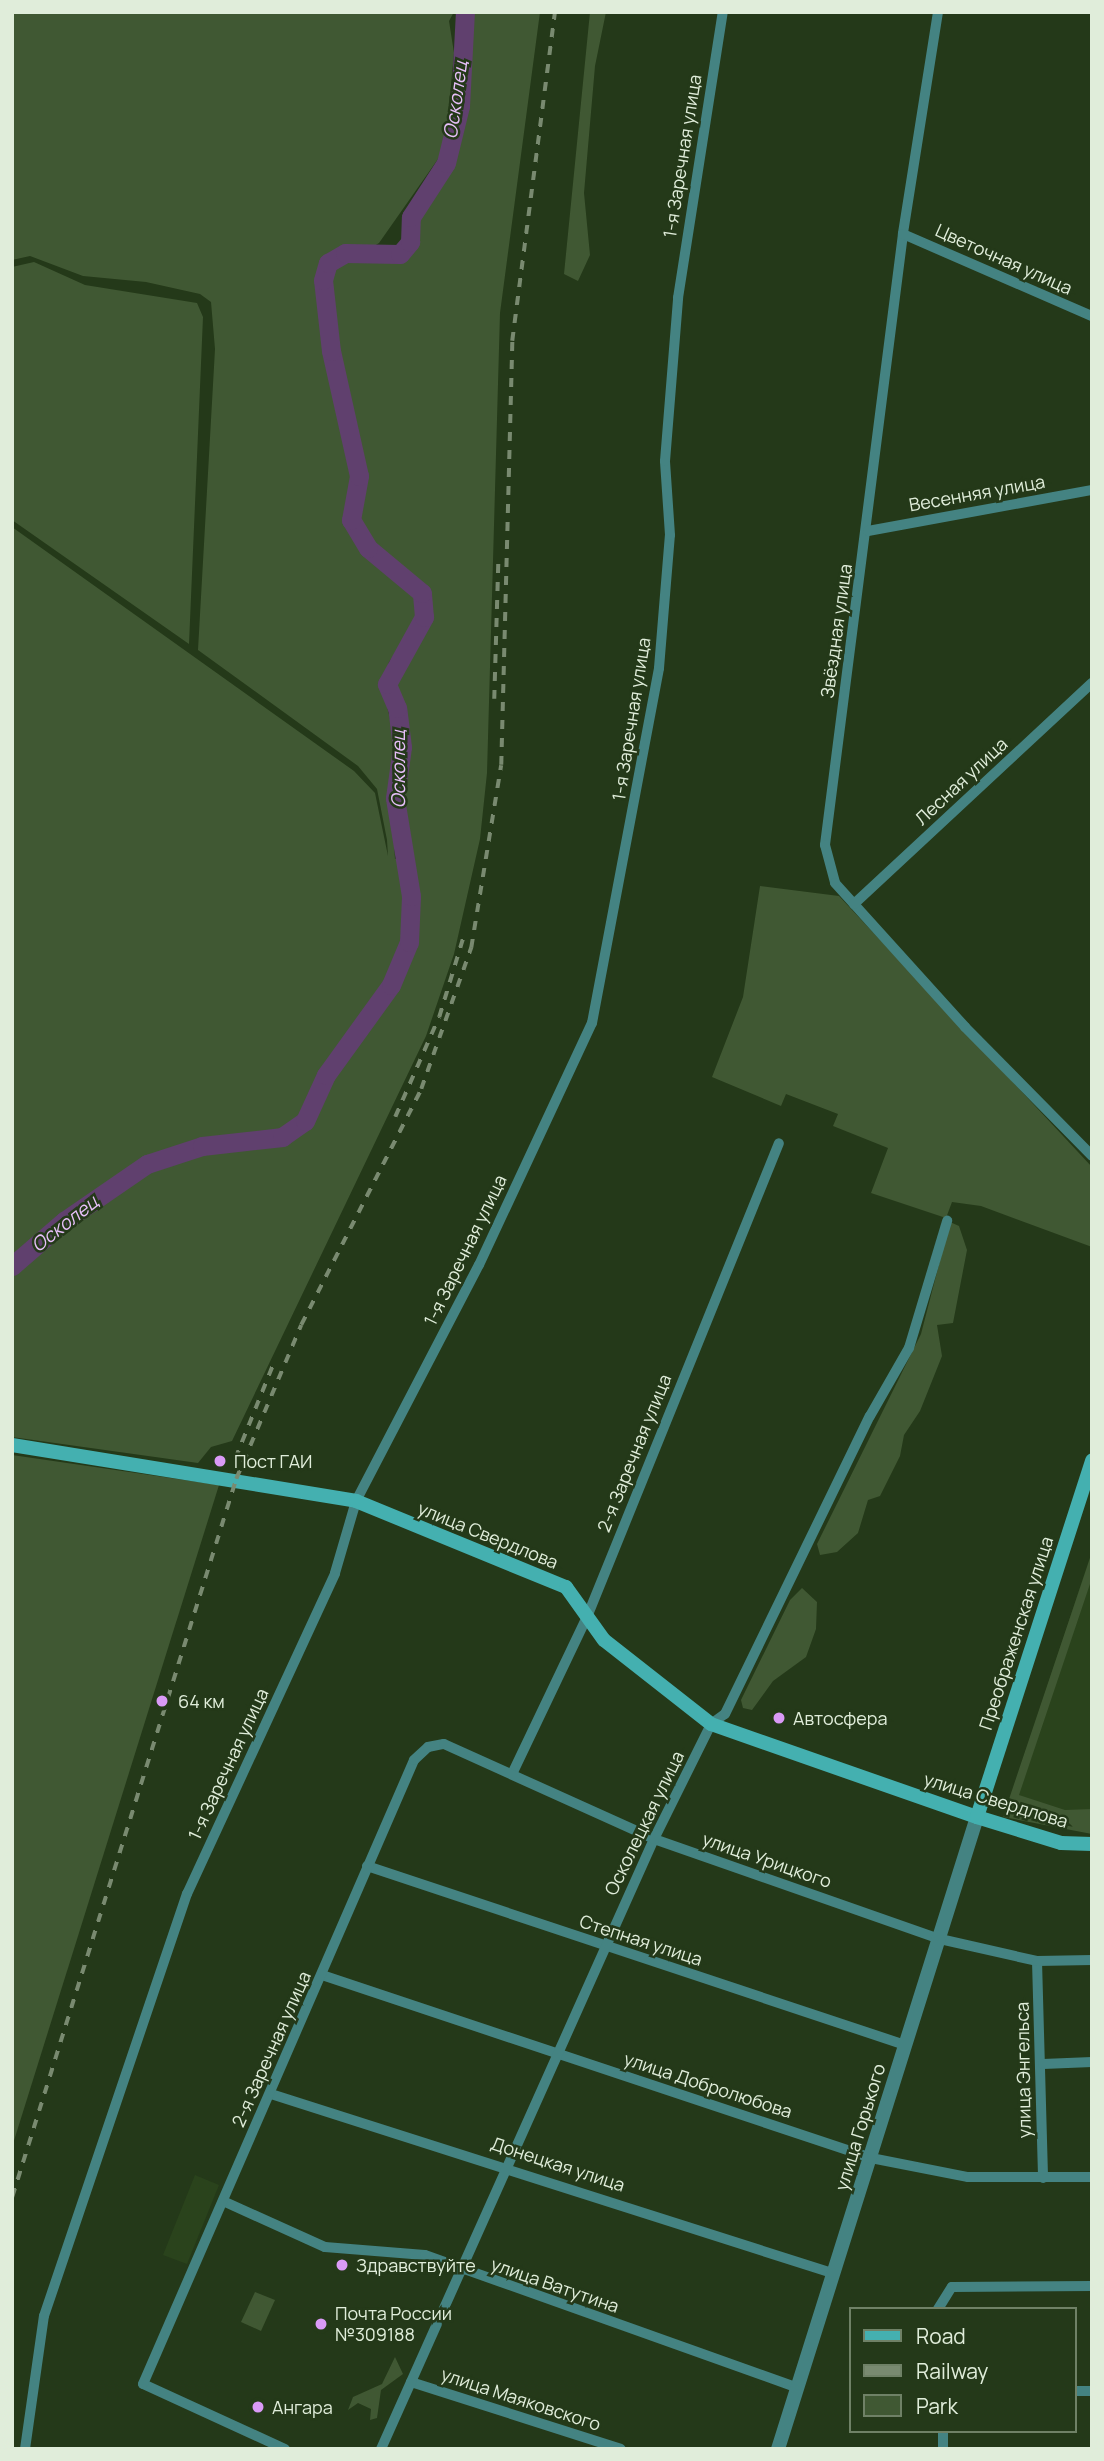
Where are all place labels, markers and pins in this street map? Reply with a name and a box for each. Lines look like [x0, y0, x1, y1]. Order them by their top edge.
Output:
place label: Пост ГАИ [234, 1450, 312, 1472]
marker: Пост ГАИ [212, 1453, 228, 1469]
place label: 64 км [178, 1690, 225, 1712]
marker: 64 км [152, 1691, 172, 1711]
place label: Автосфера [793, 1707, 887, 1729]
marker: Автосфера [771, 1710, 787, 1726]
place label: Здравствуйте [356, 2254, 476, 2276]
marker: Здравствуйте [334, 2257, 350, 2273]
place label: Почта России №309188 [335, 2303, 452, 2346]
marker: Почта России №309188 [313, 2316, 329, 2332]
place label: Ангара [272, 2396, 333, 2418]
marker: Ангара [250, 2399, 266, 2415]

